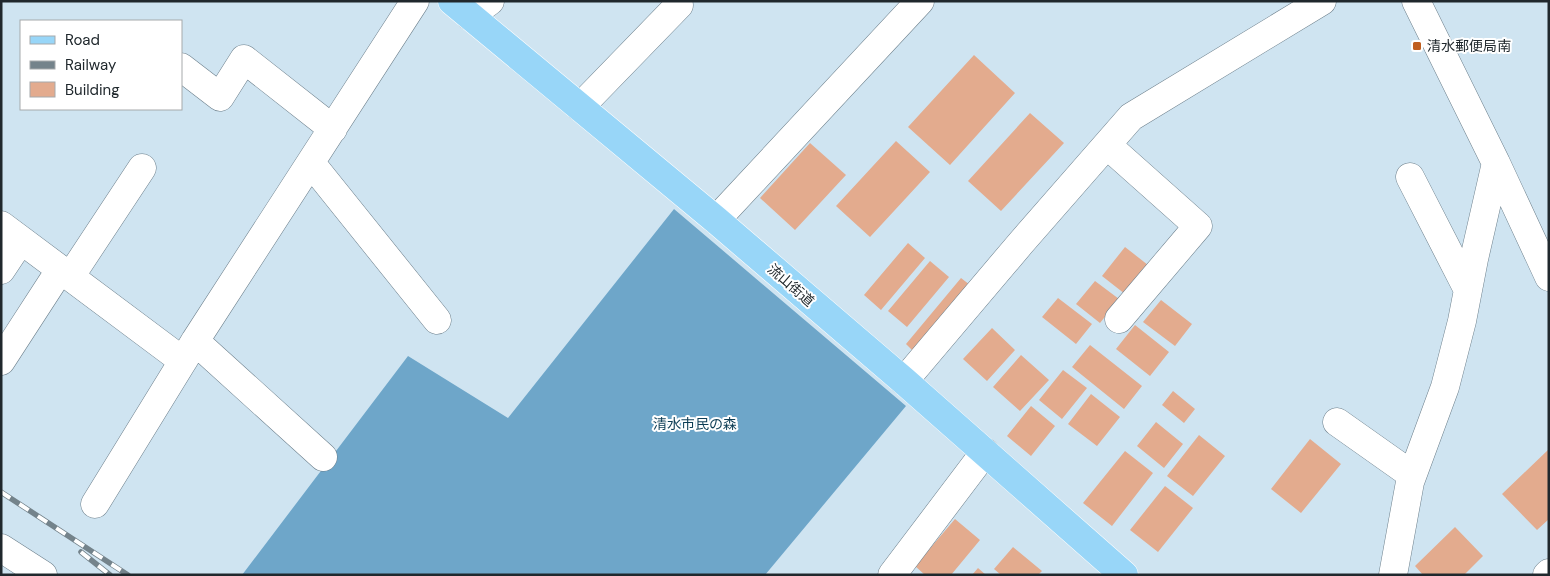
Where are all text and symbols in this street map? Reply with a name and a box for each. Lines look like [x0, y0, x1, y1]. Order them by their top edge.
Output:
legend [20, 20, 182, 110]
text: Road [65, 30, 100, 50]
place label: 清水郵便局南 [1427, 37, 1511, 55]
marker: 清水郵便局南 [1411, 40, 1423, 52]
text: Railway [65, 55, 117, 75]
text: Building [65, 80, 120, 100]
street label: 流山街道 [764, 260, 818, 310]
park label: 清水市民の森 [653, 415, 737, 433]

